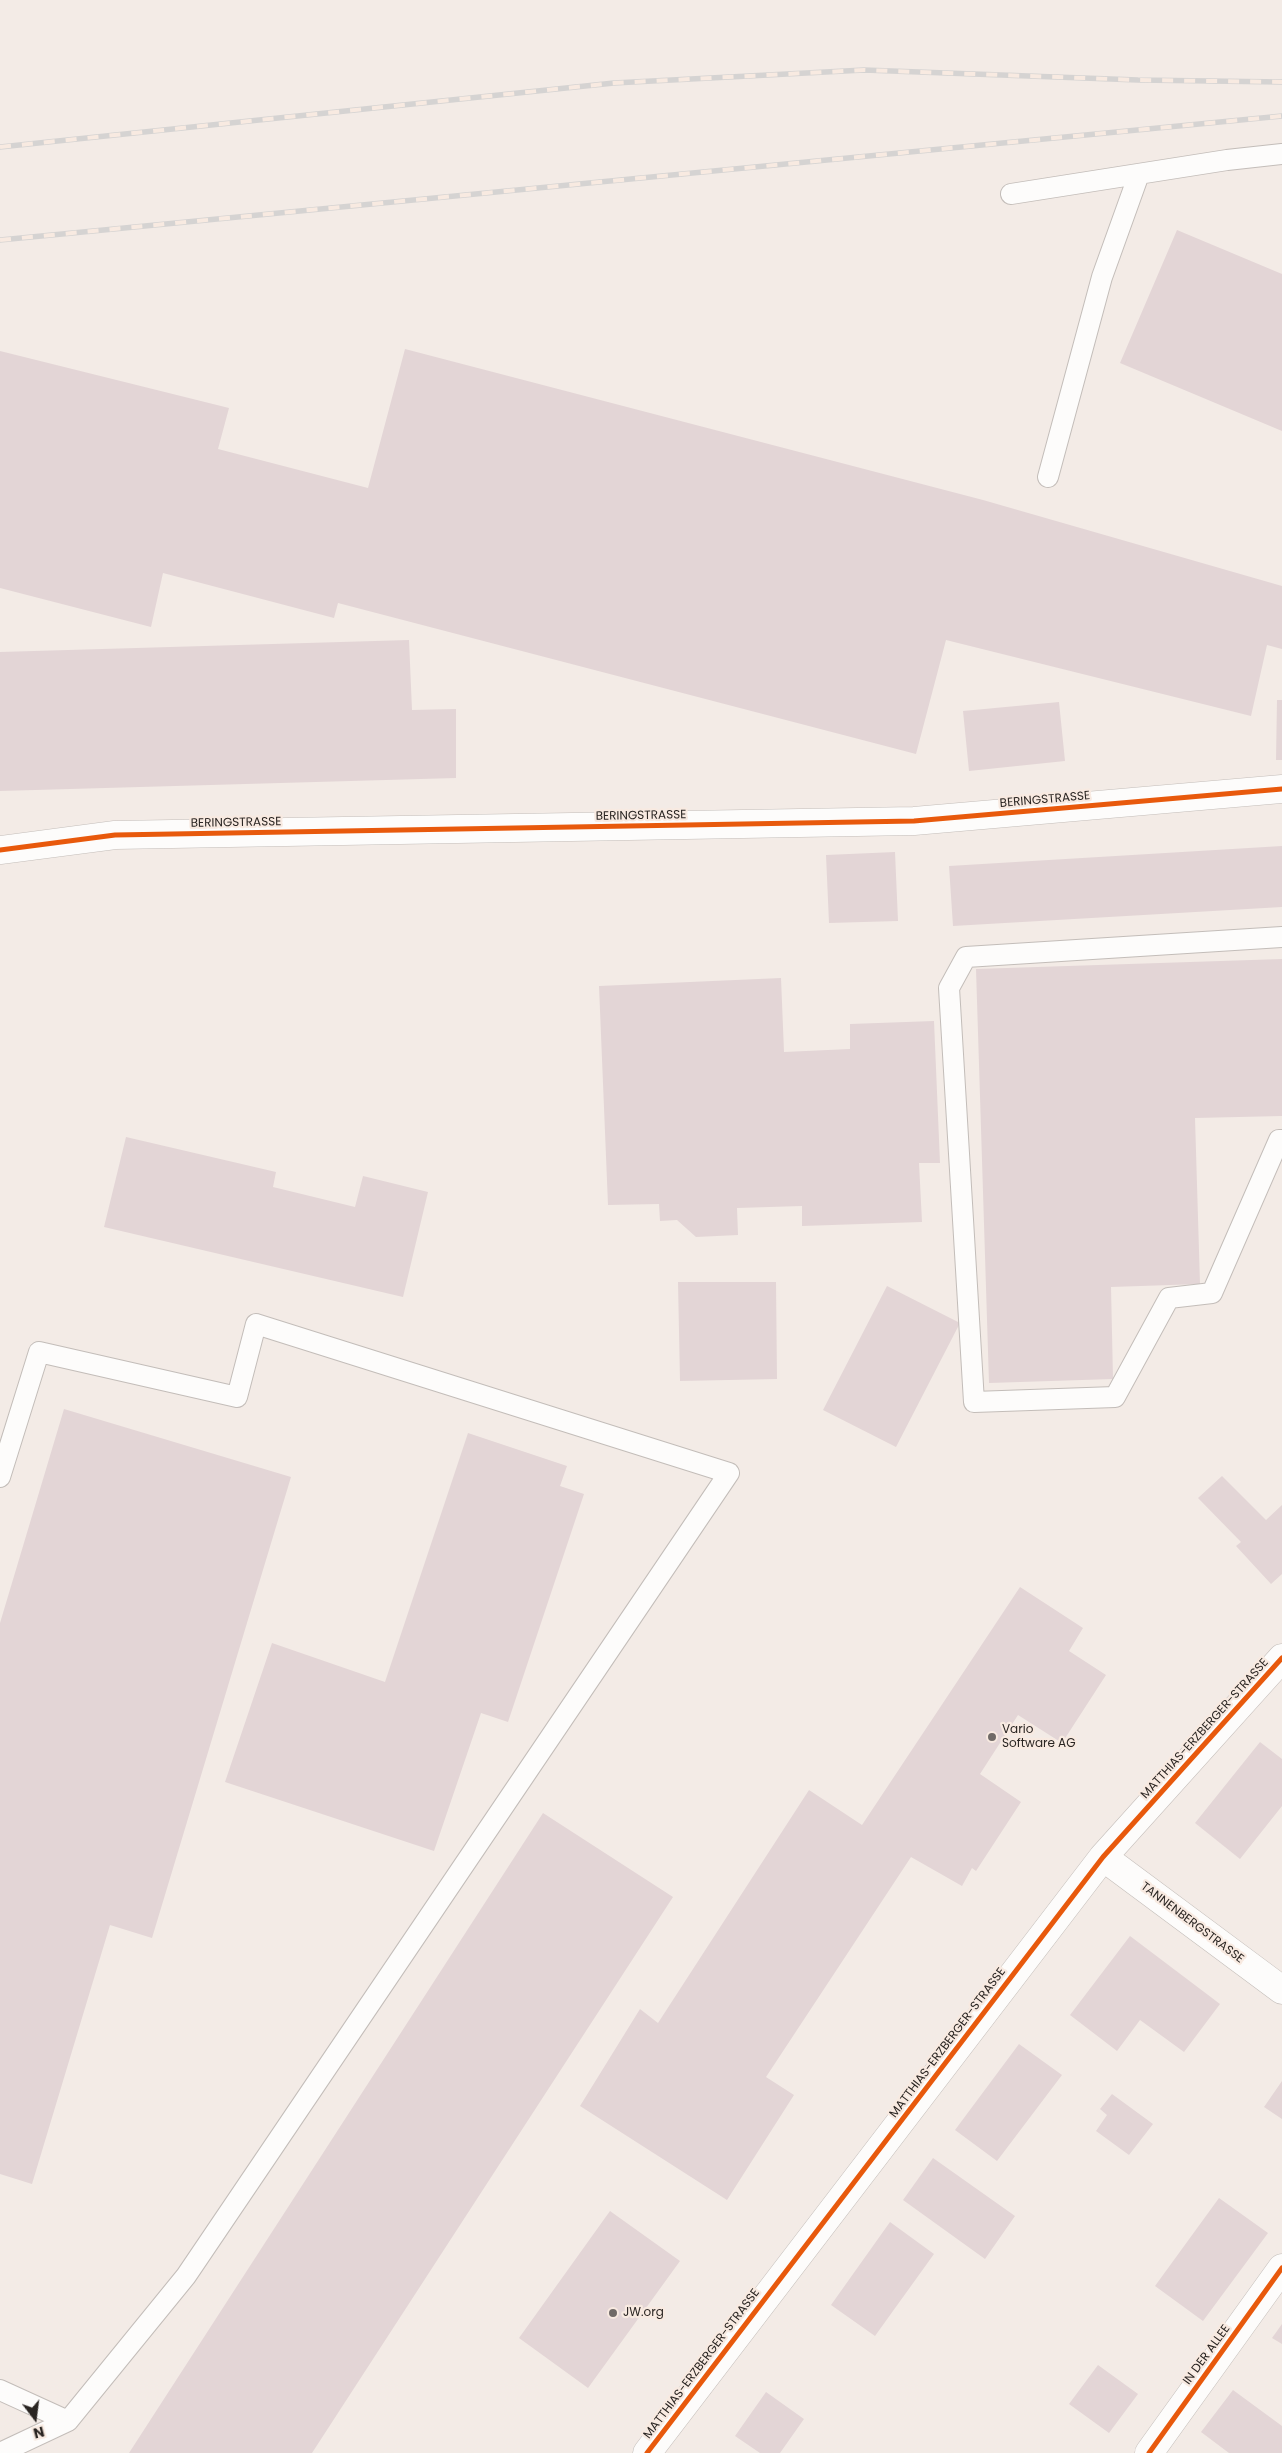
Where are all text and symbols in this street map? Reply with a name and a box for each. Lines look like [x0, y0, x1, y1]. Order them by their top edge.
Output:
street label: BERINGSTRASSE [999, 789, 1091, 811]
street label: BERINGSTRASSE [596, 808, 686, 824]
street label: BERINGSTRASSE [191, 815, 281, 831]
street label: MATTHIAS-ERZBERGER-STRASSE [1138, 1656, 1272, 1802]
place label: Vario Software AG [1002, 1723, 1076, 1751]
marker: Vario Software AG [986, 1731, 998, 1743]
street label: TANNENBERGSTRASSE [1138, 1880, 1246, 1966]
street label: MATTHIAS-ERZBERGER-STRASSE [887, 1965, 1009, 2121]
street label: MATTHIAS-ERZBERGER-STRASSE [641, 2286, 763, 2442]
place label: JW.org [623, 2306, 664, 2320]
marker: JW.org [607, 2307, 619, 2319]
street label: IN DER ALLEE [1180, 2322, 1234, 2388]
north arrow [10, 2393, 60, 2443]
text: N [31, 2421, 47, 2444]

